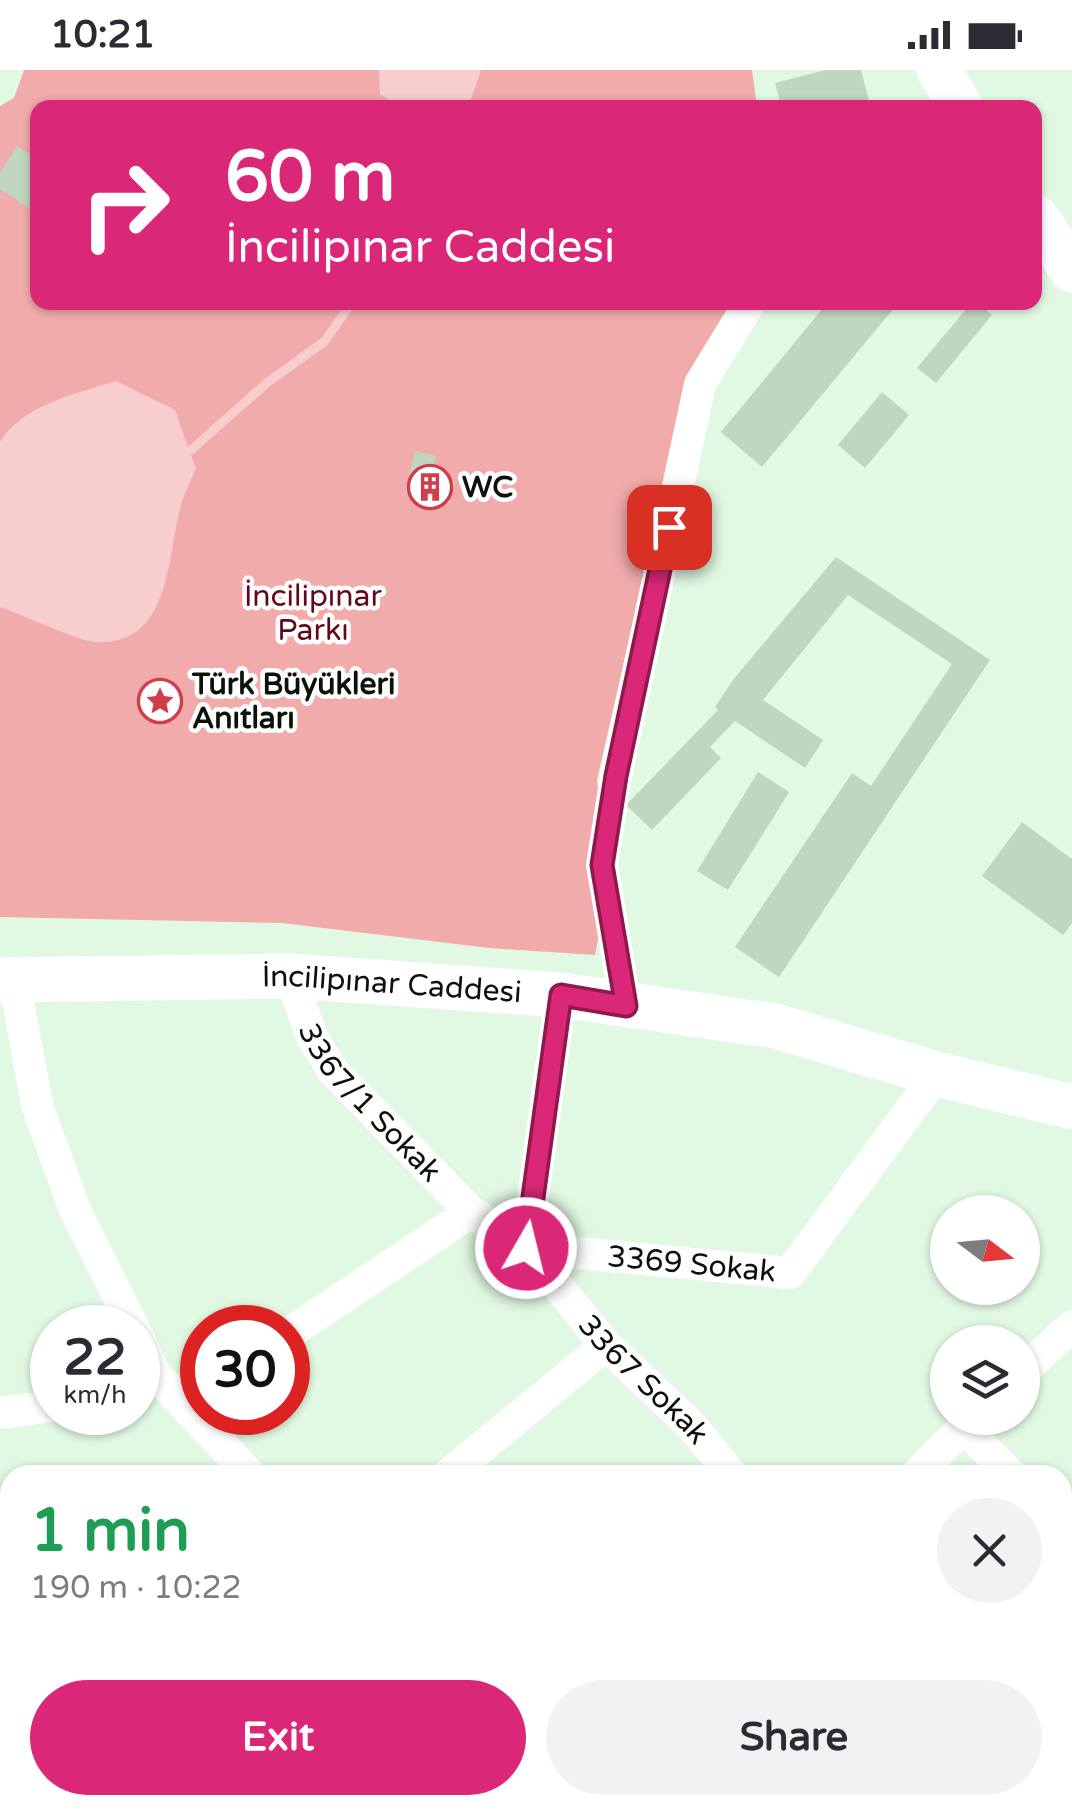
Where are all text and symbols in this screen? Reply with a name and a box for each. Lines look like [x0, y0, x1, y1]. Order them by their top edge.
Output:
text: 10:21 [50, 12, 155, 58]
text: 60 m [225, 136, 395, 220]
icon: right [60, 140, 190, 270]
text: İncilipınar Caddesi [225, 221, 615, 275]
building icon: WC [407, 464, 453, 510]
place label: WC [462, 469, 513, 506]
pin [627, 485, 712, 570]
icon: arrive [642, 500, 697, 555]
park label: İncilipınar Parkı [244, 578, 382, 649]
place label: Türk Büyükleri Anıtları [191, 666, 395, 737]
place icon: Türk Büyükleri Anıtları [137, 678, 183, 724]
street label: İncilipınar Caddesi [262, 958, 523, 1011]
street label: 3367/1 Sokak [290, 1018, 449, 1190]
north arrow [930, 1195, 1040, 1305]
map controls [930, 1195, 1040, 1435]
position arrow [474, 1196, 578, 1300]
street label: 3369 Sokak [606, 1238, 778, 1291]
speed limit sign: 30 [180, 1305, 310, 1435]
street label: 3367 Sokak [570, 1308, 717, 1452]
button: layers [930, 1325, 1040, 1435]
text: 22 [64, 1328, 126, 1388]
text: km/h [64, 1380, 126, 1410]
text: 1 min [30, 1495, 190, 1567]
button: close [937, 1498, 1042, 1603]
text: 190 m · 10:22 [30, 1569, 242, 1607]
button: Exit [30, 1680, 526, 1795]
button: Share [546, 1680, 1042, 1795]

